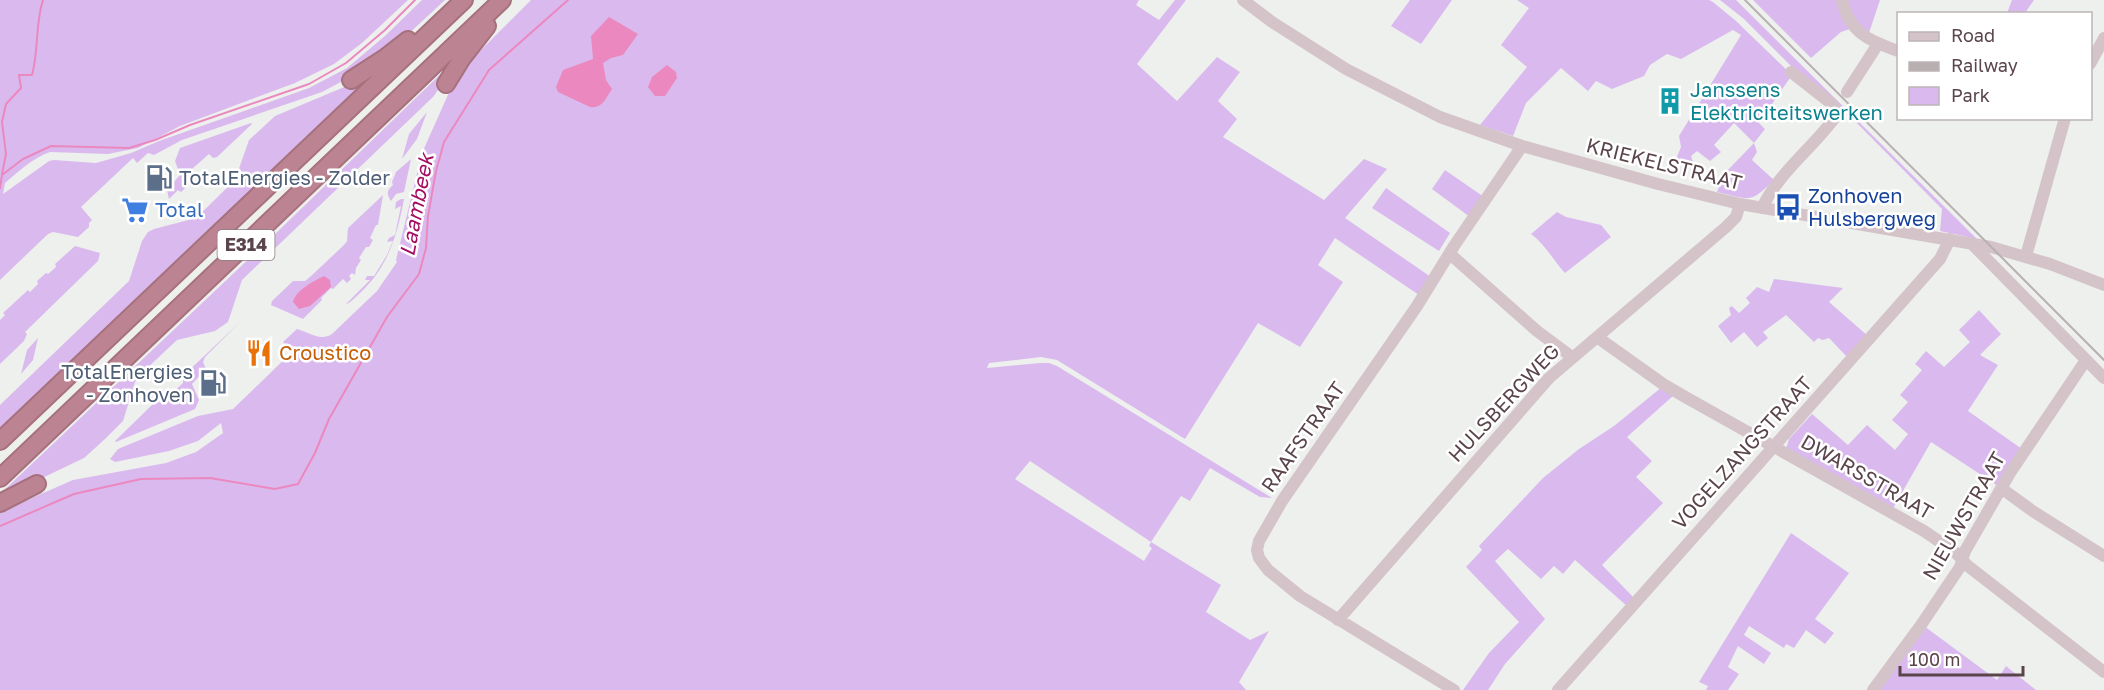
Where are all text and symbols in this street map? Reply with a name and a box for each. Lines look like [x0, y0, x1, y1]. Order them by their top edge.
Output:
legend [1897, 12, 2092, 120]
text: Road [1951, 24, 1995, 46]
text: Railway [1951, 54, 2018, 76]
place label: Janssens Elektriciteitswerken [1690, 77, 1883, 124]
text: Park [1951, 84, 1990, 106]
building icon: Janssens Elektriciteitswerken [1655, 86, 1685, 116]
street label: KRIEKELSTRAAT [1584, 132, 1745, 194]
water label: Laambeek [393, 149, 439, 258]
fuel station icon: TotalEnergies - Zolder [144, 163, 174, 193]
place label: TotalEnergies - Zolder [179, 165, 390, 189]
place label: Zonhoven Hulsbergweg [1808, 183, 1936, 230]
bus stop icon: Zonhoven Hulsbergweg [1773, 192, 1803, 222]
supermarket icon: Total [120, 195, 150, 225]
place label: Total [155, 197, 203, 221]
road number: E314 [218, 230, 274, 260]
restaurant icon: Croustico [244, 338, 274, 368]
street label: HULSBERGWEG [1443, 339, 1564, 466]
place label: Croustico [279, 340, 371, 364]
place label: TotalEnergies - Zonhoven [61, 359, 193, 406]
fuel station icon: TotalEnergies - Zonhoven [198, 368, 228, 398]
street label: VOGELZANGSTRAAT [1666, 371, 1816, 534]
street label: RAAFSTRAAT [1255, 377, 1349, 496]
street label: DWARSSTRAAT [1797, 429, 1938, 524]
street label: NIEUWSTRAAT [1917, 447, 2009, 584]
scale bar [1900, 639, 2023, 677]
text: 100 m [1909, 648, 1960, 670]

